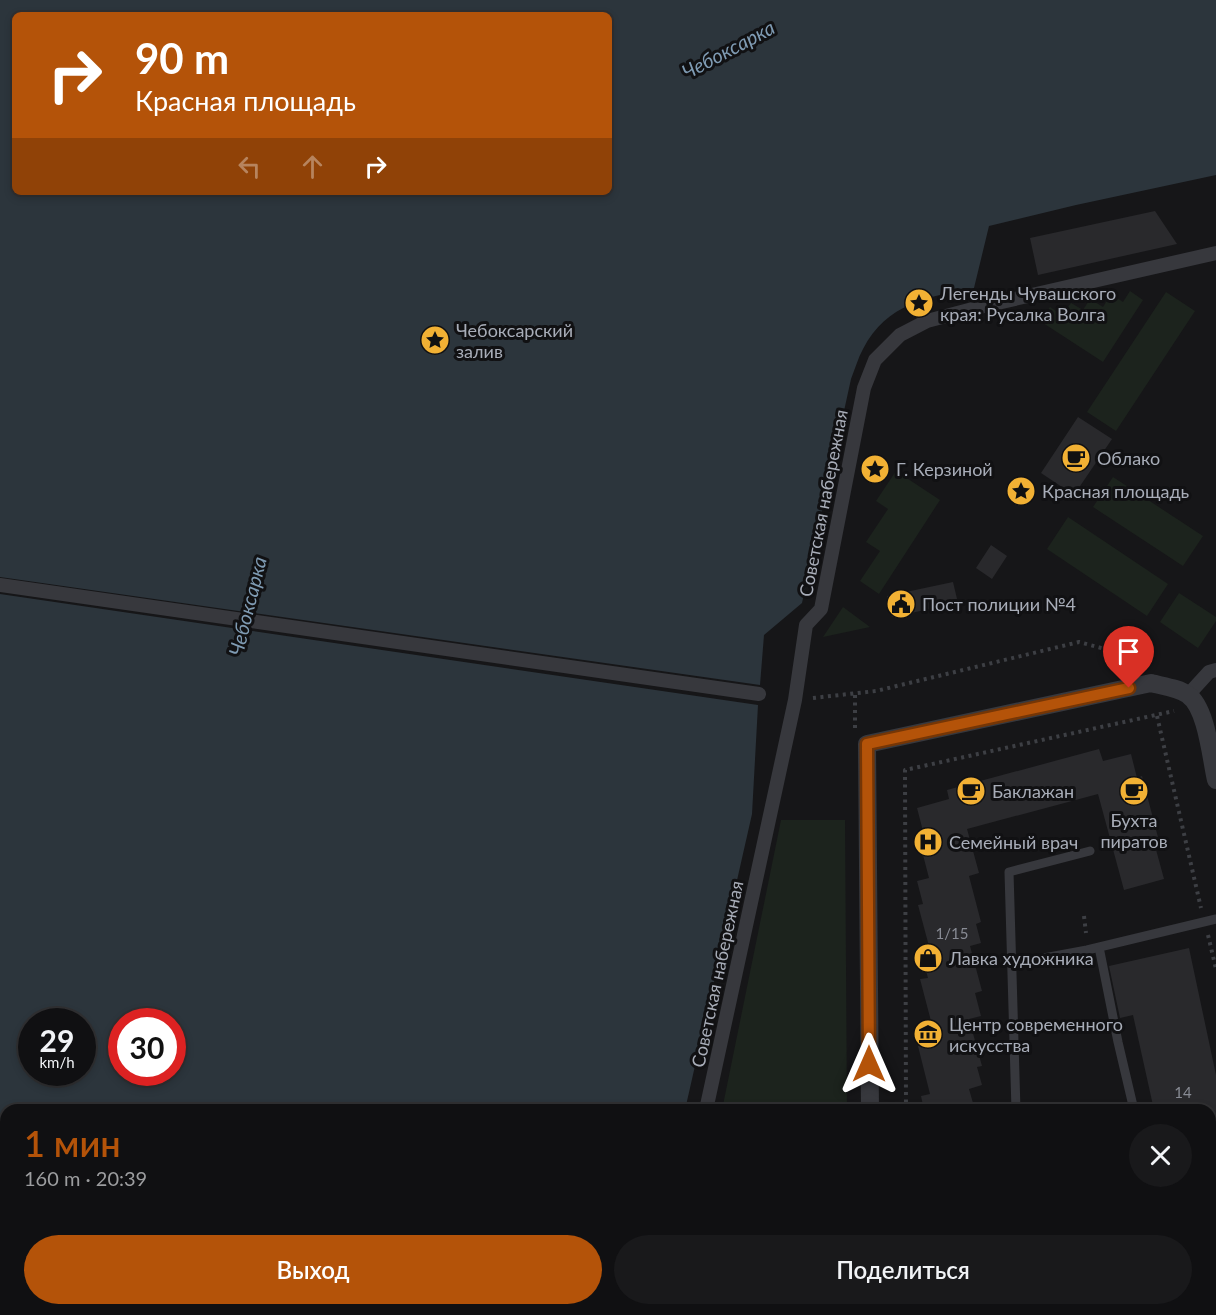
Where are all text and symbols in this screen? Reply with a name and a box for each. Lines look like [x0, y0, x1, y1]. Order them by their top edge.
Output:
water label: Чебоксарка [678, 15, 778, 83]
text: 90 m [135, 33, 229, 83]
icon: right [36, 36, 114, 114]
text: Красная площадь [135, 84, 356, 117]
icon: left [233, 150, 266, 183]
icon: ahead [296, 150, 329, 183]
icon: right [359, 150, 392, 183]
place label: Легенды Чувашского края: Русалка Волга [939, 282, 1116, 325]
place icon: Легенды Чувашского края: Русалка Волга [903, 287, 935, 319]
place label: Чебоксарский залив [456, 319, 573, 362]
place icon: Чебоксарский залив [419, 324, 451, 356]
street label: Советская набережная [794, 408, 852, 598]
cafe icon: Облако [1060, 442, 1092, 474]
place label: Облако [1097, 447, 1160, 469]
place icon: Г. Керзиной [859, 453, 891, 485]
place label: Г. Керзиной [896, 458, 993, 480]
place icon: Красная площадь [1005, 475, 1037, 507]
place label: Красная площадь [1042, 480, 1190, 502]
water label: Чебоксарка [223, 554, 271, 658]
public building icon: Пост полиции №4 [885, 588, 917, 620]
place label: Пост полиции №4 [922, 593, 1076, 615]
pin [1103, 626, 1154, 688]
icon: arrive [1112, 635, 1145, 668]
cafe icon: Баклажан [955, 775, 987, 807]
cafe icon: Бухта пиратов [1118, 775, 1150, 807]
place label: Баклажан [992, 780, 1074, 802]
place label: Бухта пиратов [1100, 809, 1168, 852]
hospital icon: Семейный врач [912, 826, 944, 858]
place label: Семейный врач [949, 831, 1078, 853]
street label: Советская набережная [686, 879, 748, 1069]
house number: 1/15 [936, 924, 968, 942]
shop icon: Лавка художника [912, 942, 944, 974]
place label: Лавка художника [948, 947, 1094, 969]
speed limit sign: 30 [108, 1008, 186, 1086]
place label: Центр современного искусства [949, 1013, 1123, 1056]
museum icon: Центр современного искусства [912, 1018, 944, 1050]
text: 29 [40, 1022, 74, 1058]
position arrow [837, 1032, 901, 1096]
text: km/h [39, 1053, 75, 1071]
house number: 14 [1174, 1083, 1192, 1101]
text: 1 мин [24, 1121, 121, 1165]
button: close [1129, 1124, 1192, 1187]
text: 160 m · 20:39 [24, 1166, 147, 1190]
button: Выход [24, 1235, 602, 1304]
button: Поделиться [614, 1235, 1192, 1304]

